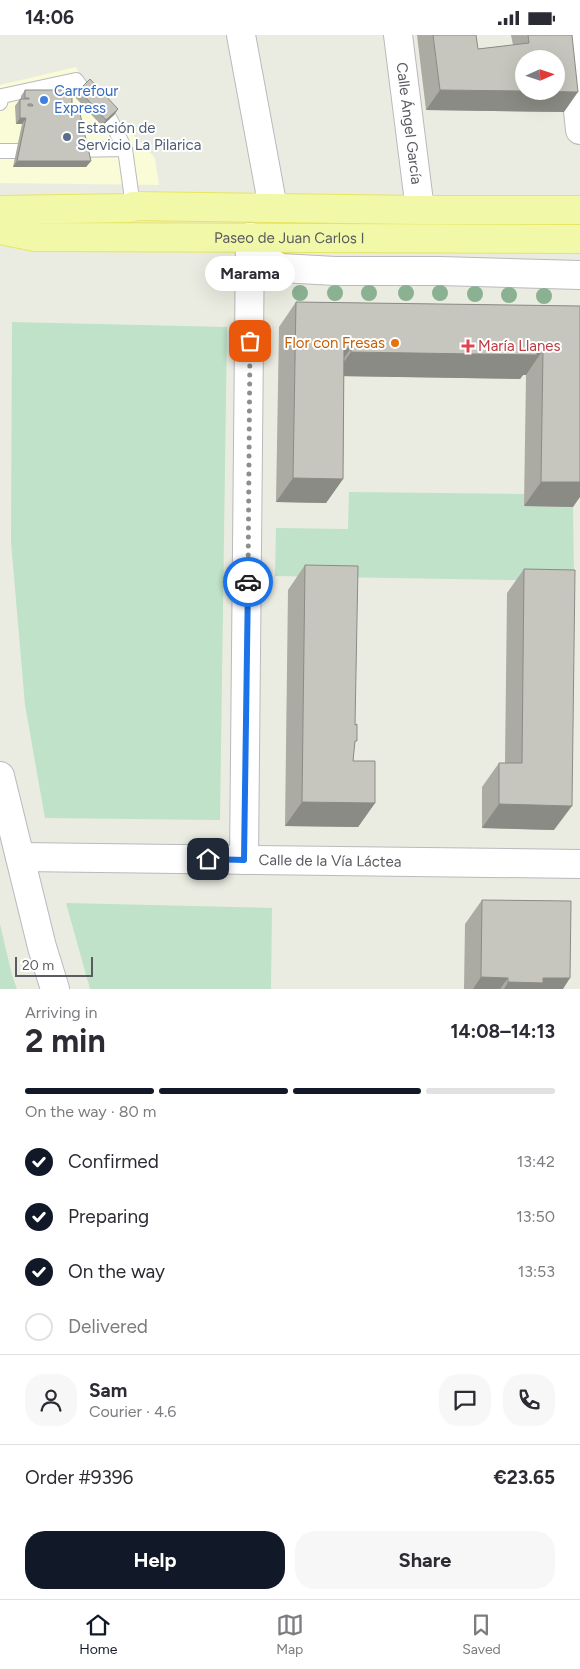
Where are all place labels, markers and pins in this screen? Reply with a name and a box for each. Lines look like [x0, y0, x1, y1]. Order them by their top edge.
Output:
place label: Carrefour Express [54, 82, 118, 117]
marker: Carrefour Express [38, 94, 50, 106]
place label: Estación de Servicio La Pilarica [77, 119, 201, 154]
marker: Estación de Servicio La Pilarica [61, 131, 73, 143]
callout: Marama [205, 256, 295, 291]
pin [229, 320, 271, 362]
place label: Flor con Fresas [284, 334, 385, 352]
marker: Flor con Fresas [389, 337, 401, 349]
place label: María Llanes [478, 337, 561, 355]
marker: María Llanes [462, 340, 474, 352]
pin [187, 838, 229, 880]

